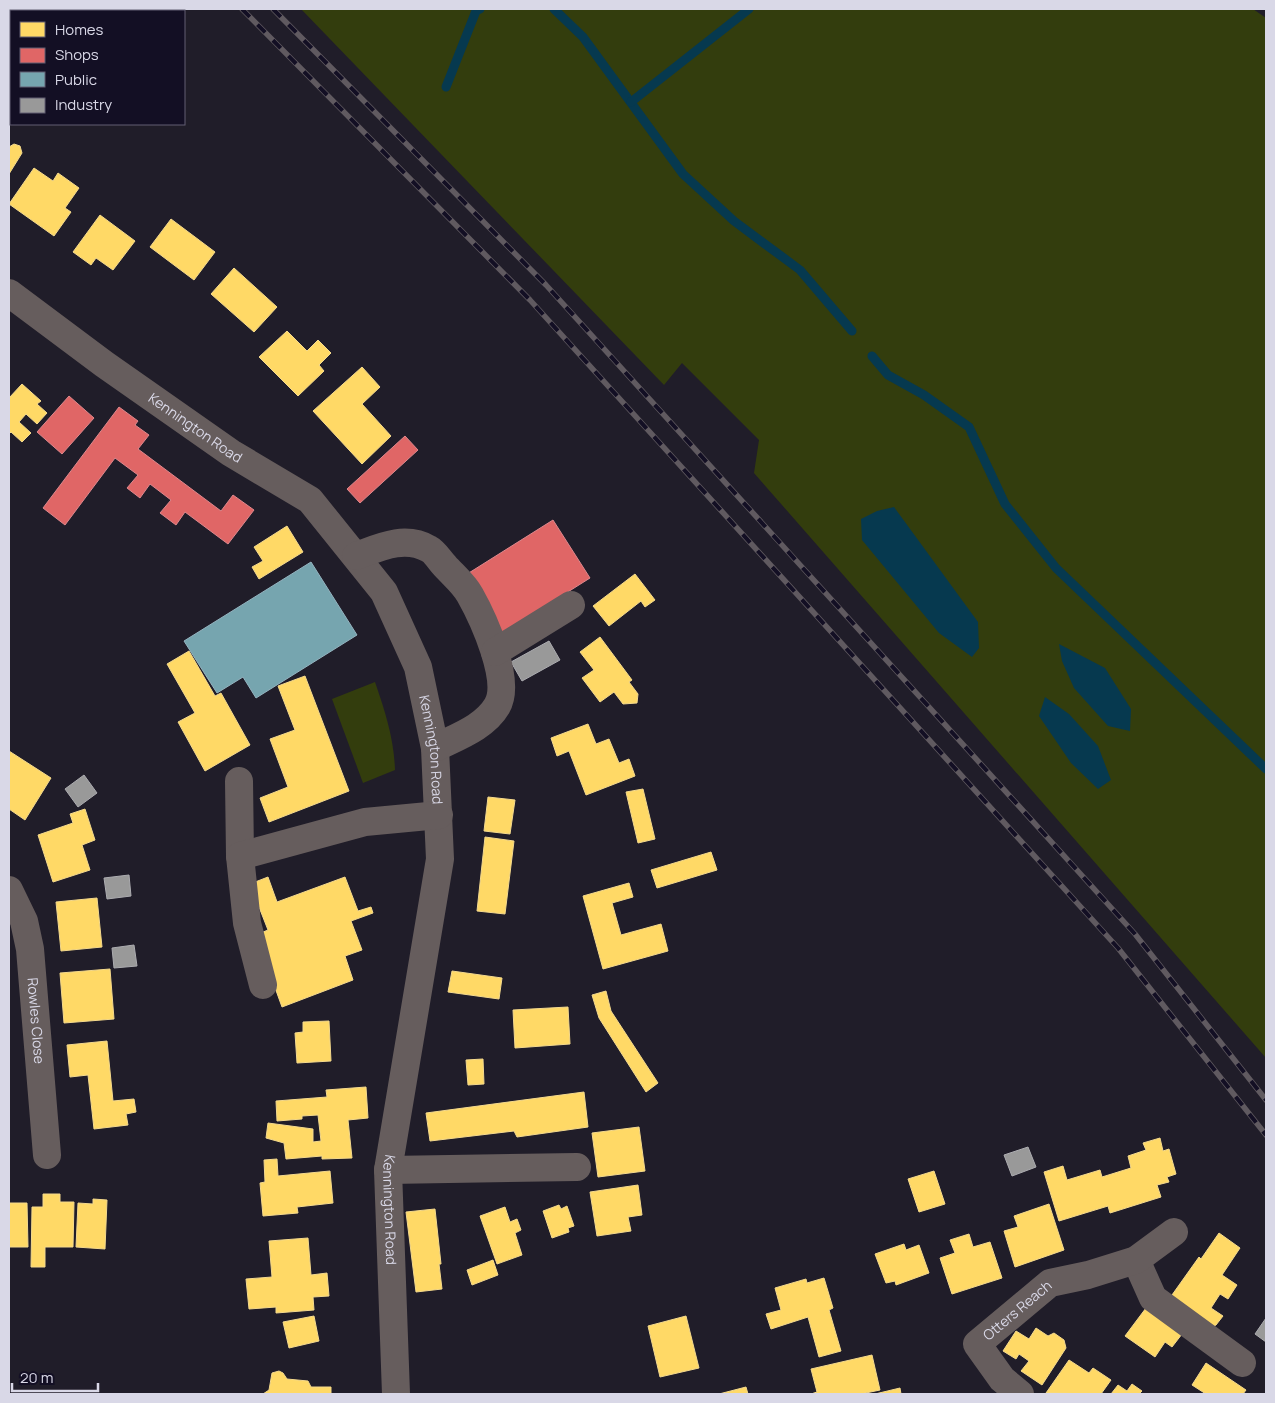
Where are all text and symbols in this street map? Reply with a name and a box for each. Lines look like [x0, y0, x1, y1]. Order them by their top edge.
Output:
legend [10, 10, 185, 125]
text: Homes [55, 19, 104, 40]
text: Shops [55, 44, 99, 65]
text: Public [55, 69, 97, 90]
text: Industry [55, 94, 112, 115]
street label: Kennington Road [145, 388, 246, 467]
street label: Kennington Road [415, 693, 448, 805]
street label: Rowles Close [23, 977, 49, 1064]
street label: Kennington Road [379, 1153, 401, 1265]
street label: Otters Reach [979, 1276, 1055, 1344]
scale bar [12, 1360, 99, 1392]
text: 20 m [20, 1367, 53, 1388]

